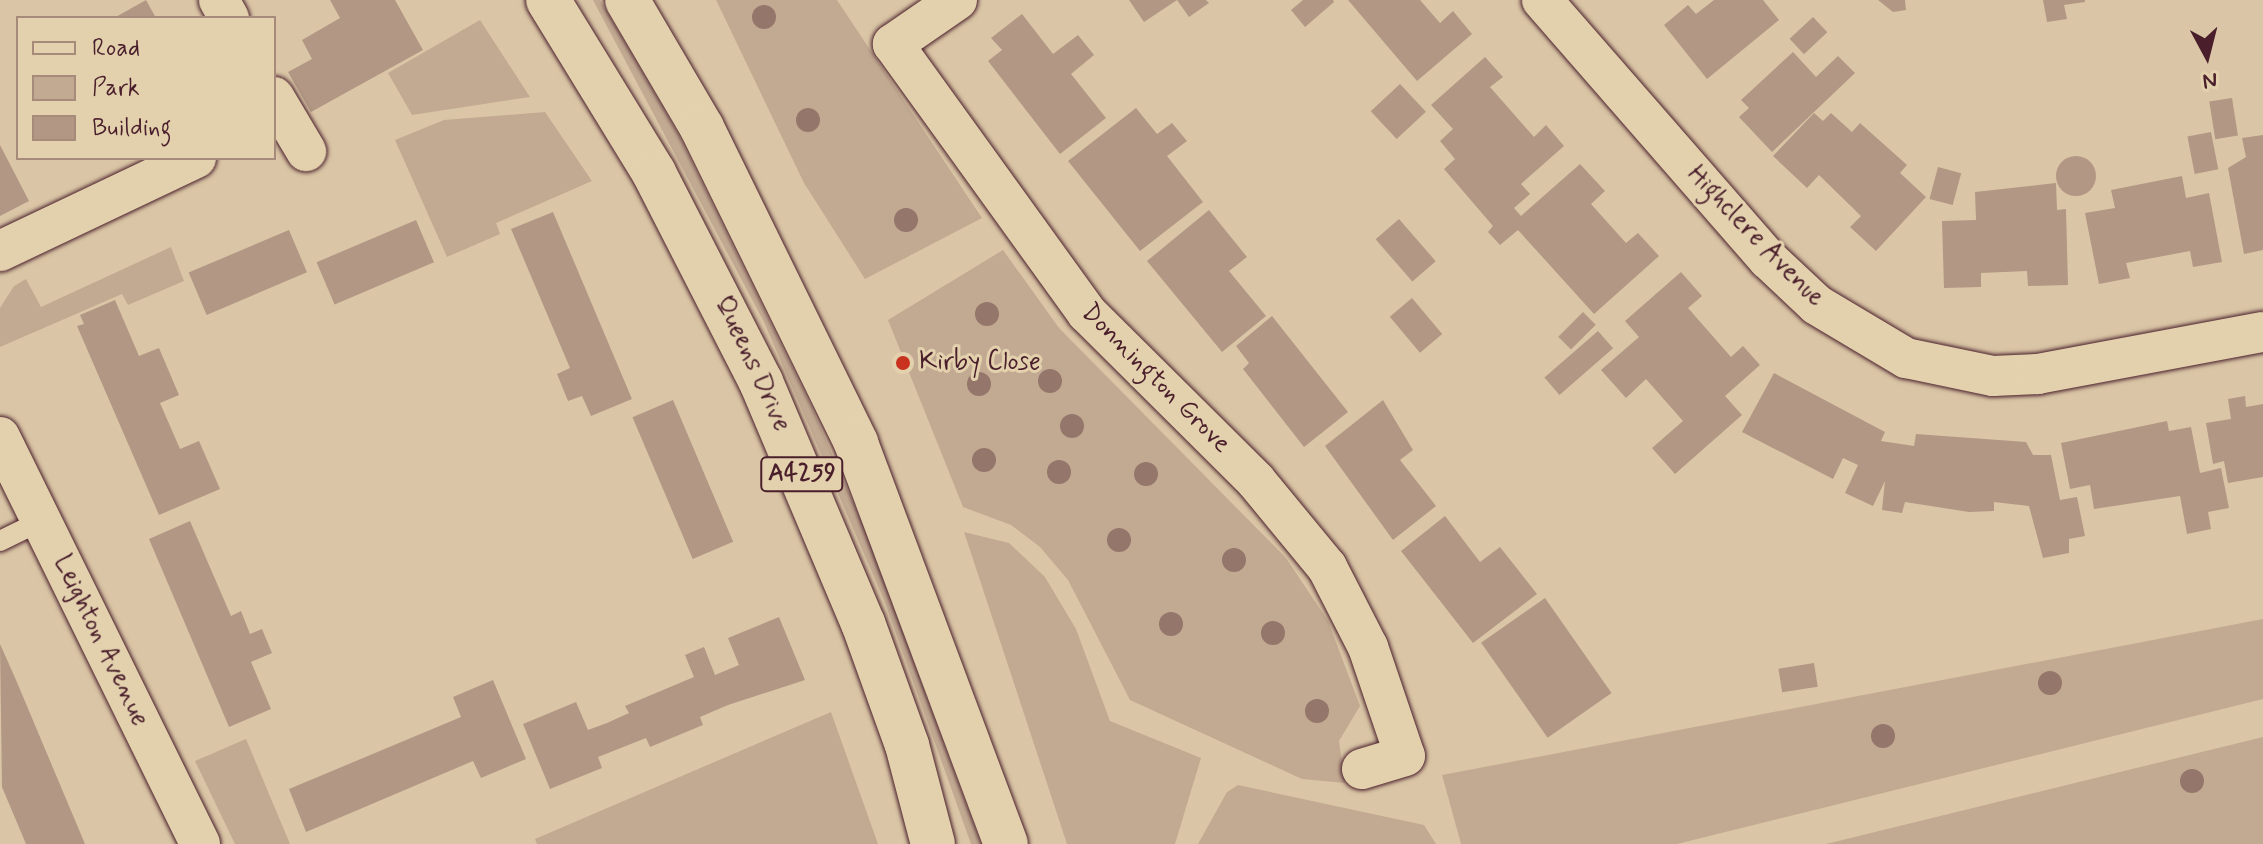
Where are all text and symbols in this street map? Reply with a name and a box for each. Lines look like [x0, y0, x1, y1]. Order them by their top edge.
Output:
legend [16, 16, 276, 160]
north arrow [2167, 16, 2247, 96]
text: Road [92, 33, 140, 64]
text: N [2201, 65, 2219, 95]
text: Park [92, 73, 140, 104]
text: Building [92, 113, 172, 144]
street label: Highclere Avenue [1678, 158, 1832, 316]
street label: Queens Drive [707, 292, 797, 436]
street label: Donnington Grove [1074, 298, 1236, 460]
place label: Kirby Close [919, 347, 1045, 379]
marker: Kirby Close [894, 354, 912, 372]
road number: A4259 [760, 454, 844, 494]
street label: Leighton Avenue [46, 552, 154, 730]

